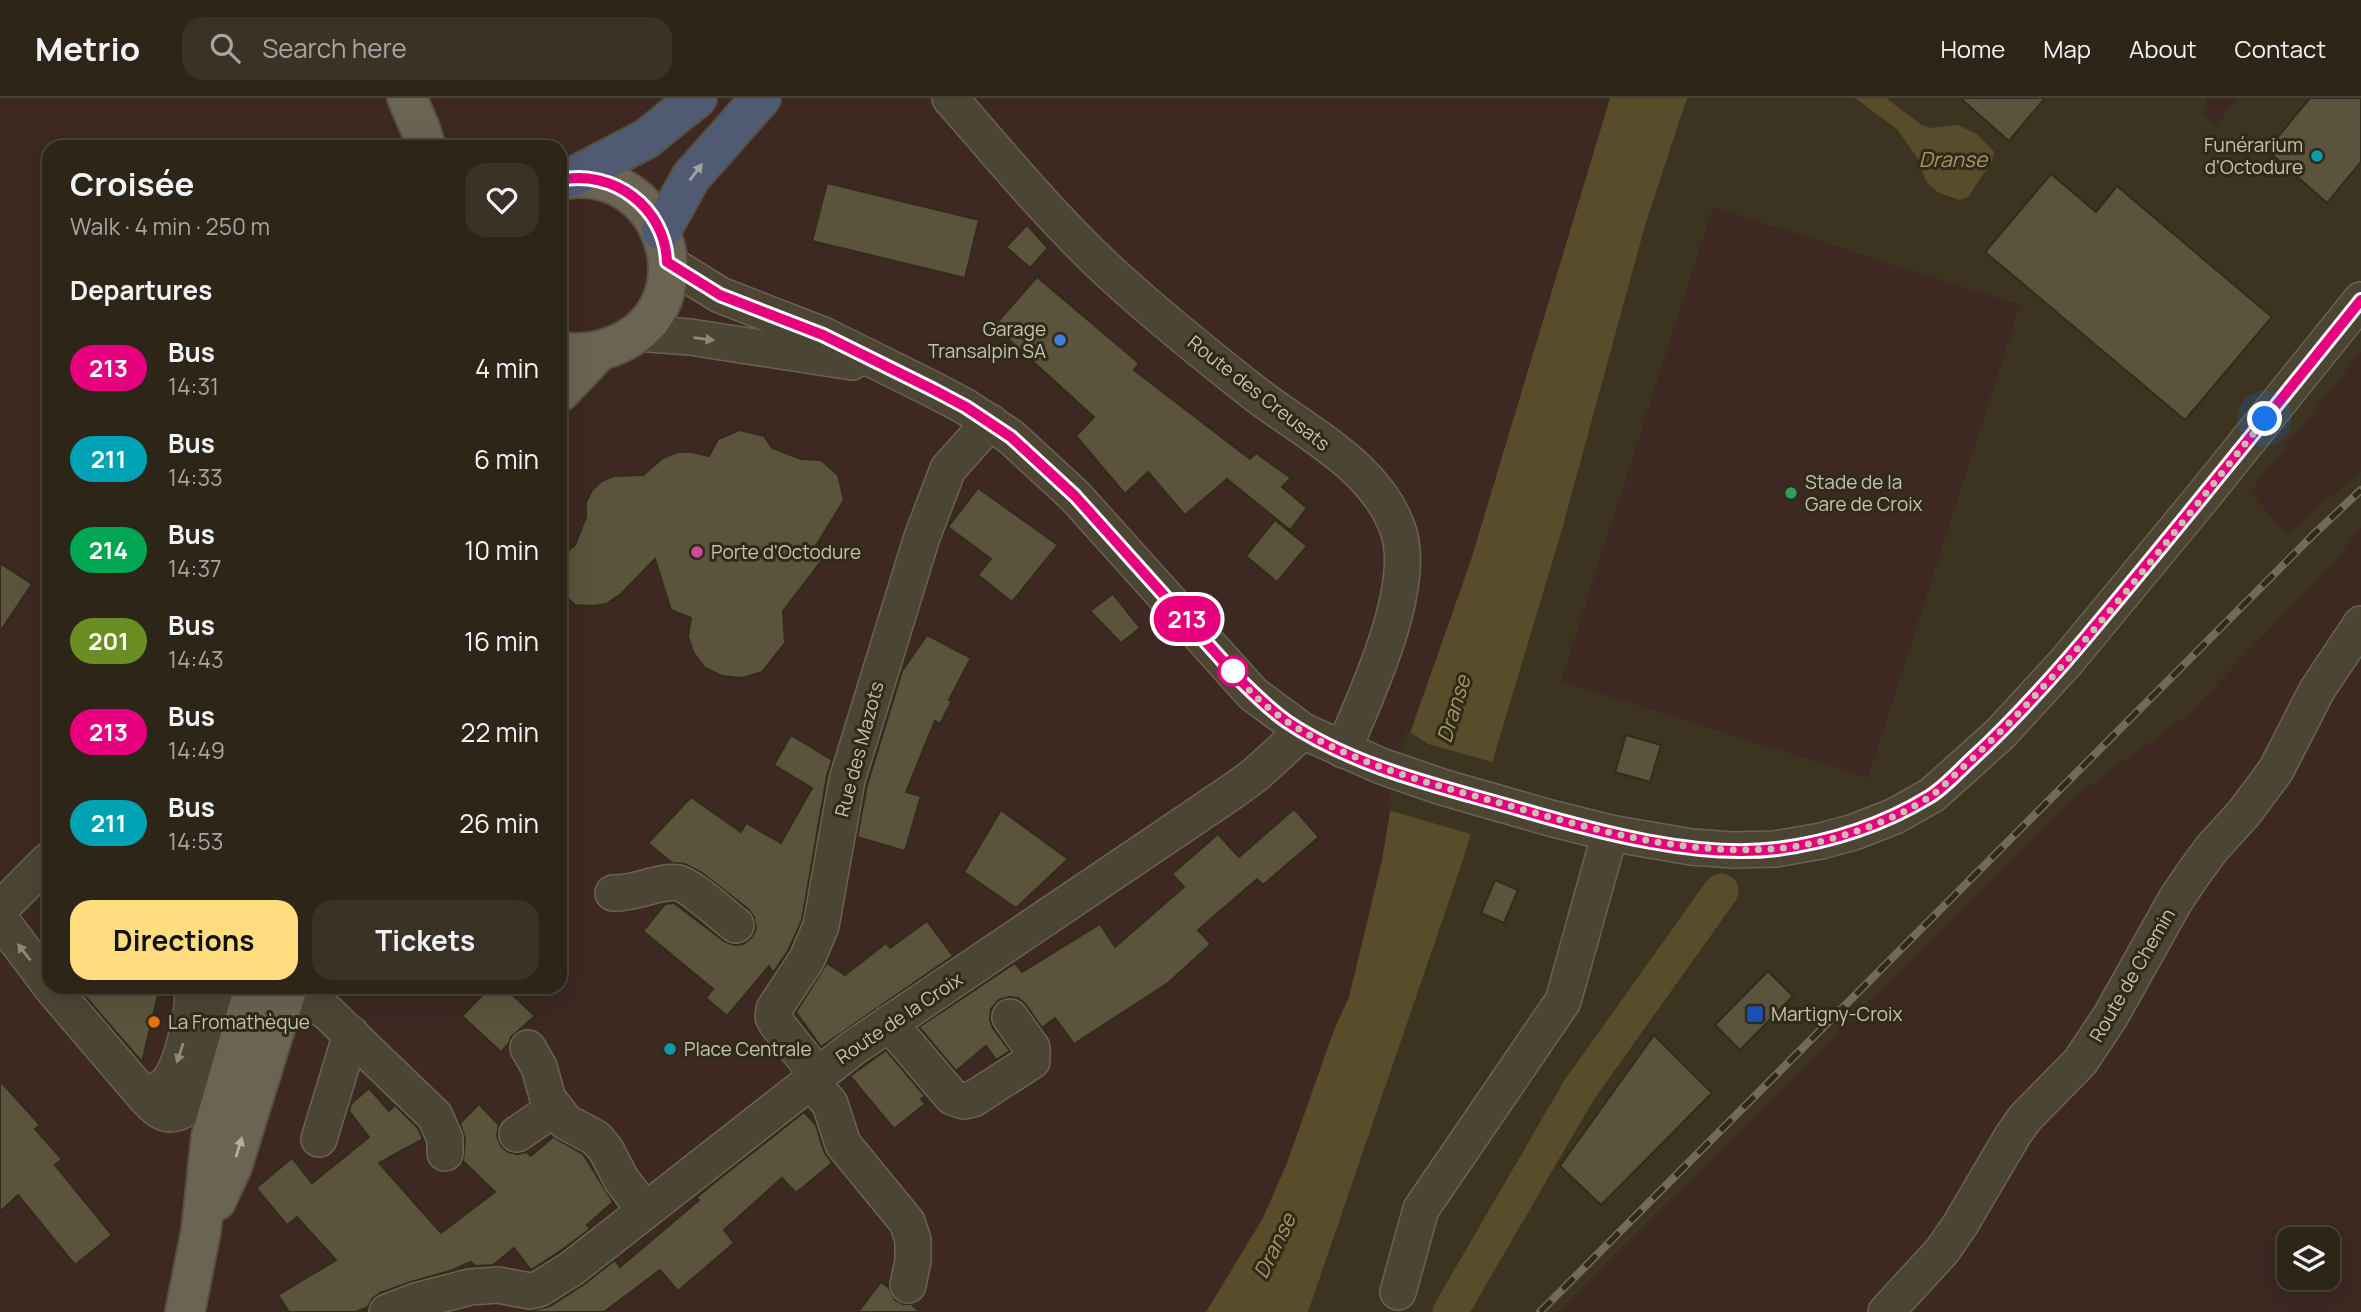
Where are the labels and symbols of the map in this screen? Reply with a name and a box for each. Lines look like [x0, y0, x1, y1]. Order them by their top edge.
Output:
place label: Funérarium d'Octodure [2204, 132, 2303, 180]
water label: Dranse [1919, 145, 1989, 173]
marker: Funérarium d'Octodure [2309, 148, 2325, 164]
one-way arrow [688, 163, 702, 181]
place label: Garage Transalpin SA [928, 316, 1046, 364]
street label: Route des Creusats [1183, 329, 1335, 457]
marker: Garage Transalpin SA [1052, 332, 1068, 348]
one-way arrow [693, 334, 715, 345]
your location [2247, 401, 2282, 436]
place label: Stade de la Gare de Croix [1805, 469, 1923, 517]
marker: Stade de la Gare de Croix [1783, 485, 1799, 501]
place label: Porte d'Octodure [711, 539, 861, 565]
marker: Porte d'Octodure [689, 544, 705, 560]
line badge: 213 [1147, 596, 1227, 642]
unlabelled marker [1218, 656, 1248, 686]
water label: Dranse [1430, 670, 1477, 746]
street label: Rue des Mazots [828, 679, 890, 819]
street label: Route de Chemin [2083, 903, 2181, 1047]
one-way arrow [17, 943, 31, 961]
street label: Route de la Croix [831, 966, 967, 1070]
place label: Martigny-Croix [1771, 1001, 1903, 1027]
marker: Martigny-Croix [1745, 1004, 1765, 1024]
place label: La Fromathèque [168, 1009, 310, 1035]
marker: La Fromathèque [146, 1014, 162, 1030]
place label: Place Centrale [684, 1036, 811, 1062]
marker: Place Centrale [662, 1041, 678, 1057]
one-way arrow [175, 1043, 185, 1064]
one-way arrow [234, 1136, 244, 1157]
water label: Dranse [1246, 1207, 1302, 1283]

